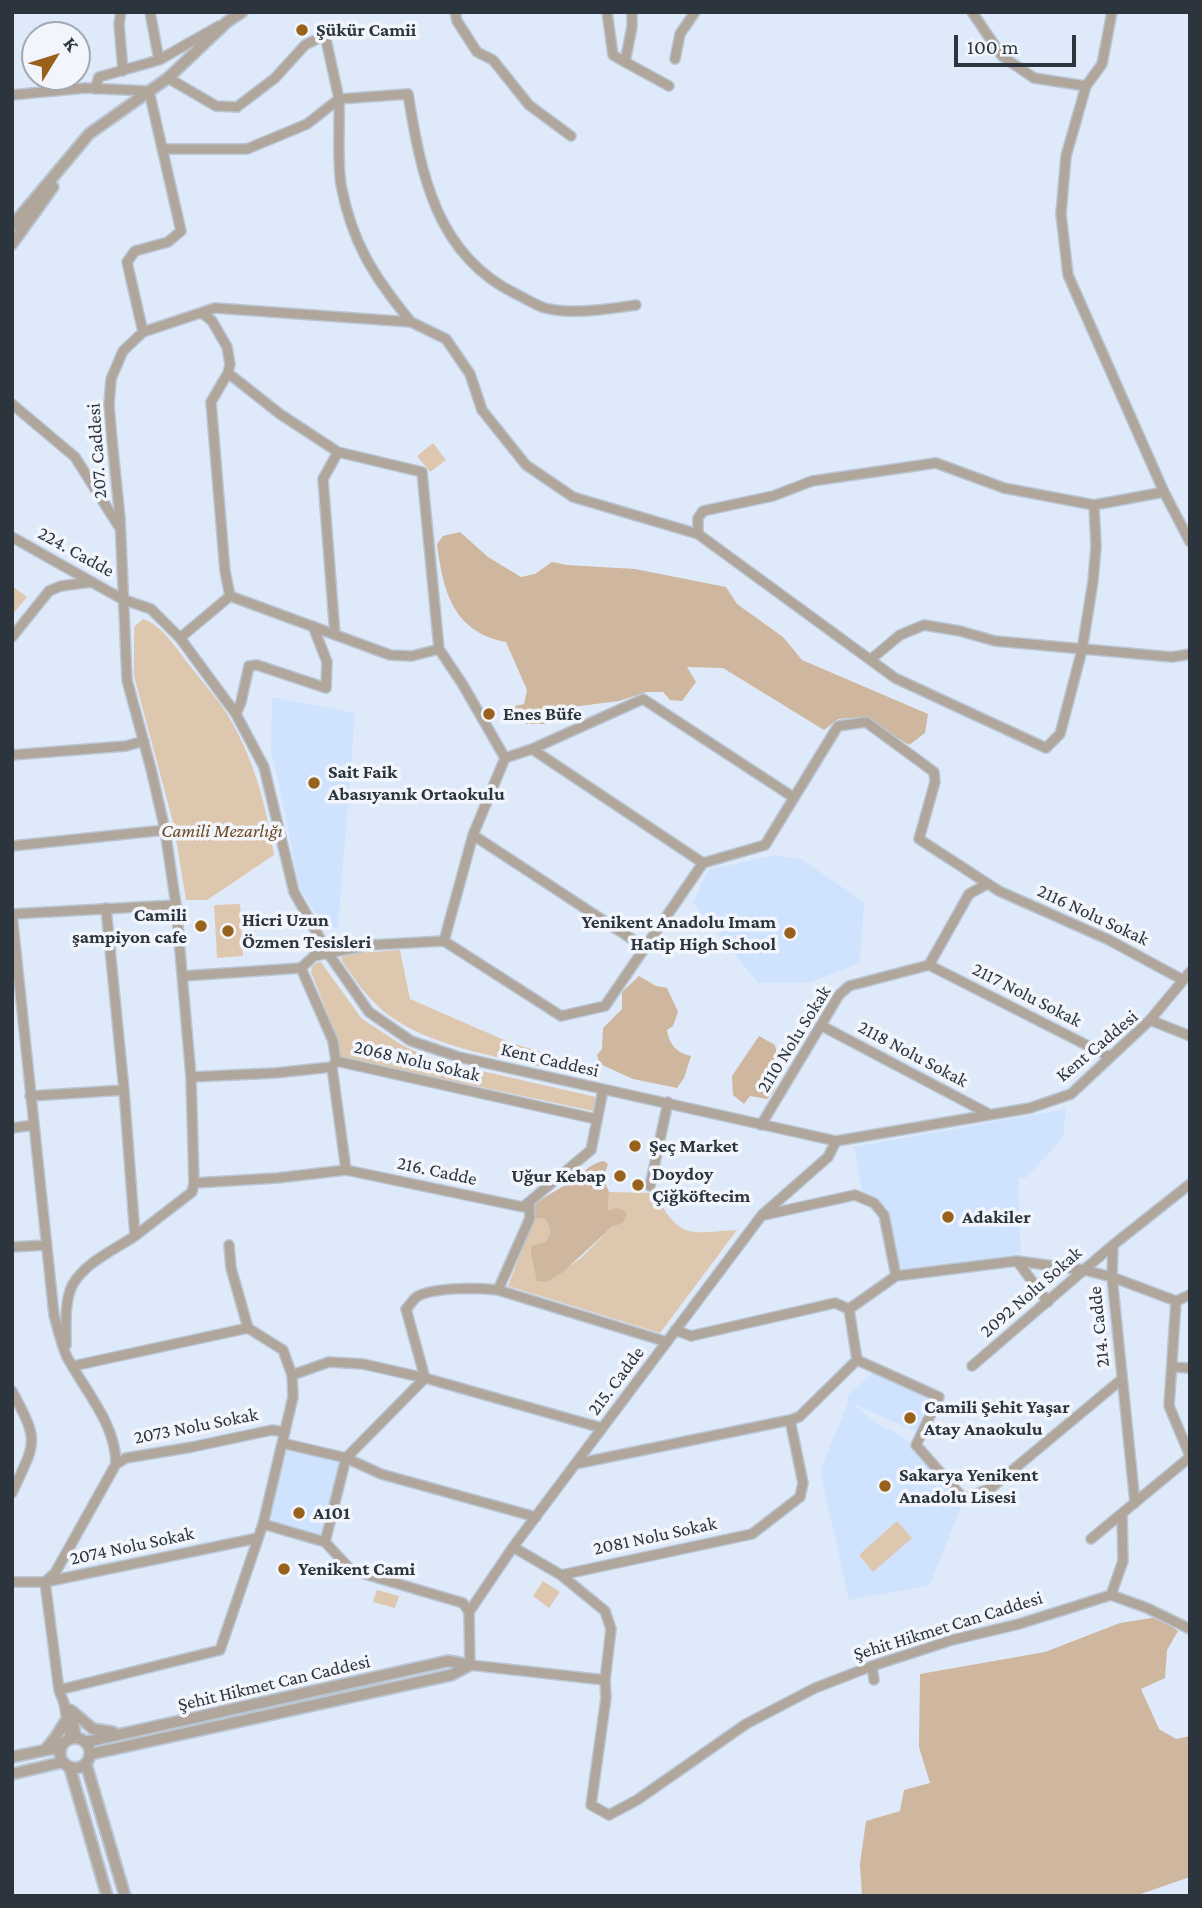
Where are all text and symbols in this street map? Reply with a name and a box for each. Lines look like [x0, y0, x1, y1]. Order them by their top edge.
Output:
place label: Şükür Camii [316, 19, 416, 41]
north arrow [21, 21, 91, 91]
scale bar [957, 21, 1080, 65]
marker: Şükür Camii [294, 22, 310, 38]
text: K [59, 33, 83, 55]
text: 100 m [967, 35, 1019, 59]
street label: 207. Caddesi [82, 402, 112, 500]
street label: 224. Cadde [34, 522, 118, 582]
place label: Enes Büfe [503, 703, 582, 725]
marker: Enes Büfe [481, 706, 497, 722]
place label: Sait Faik Abasıyanık Ortaokulu [328, 761, 505, 805]
marker: Sait Faik Abasıyanık Ortaokulu [306, 775, 322, 791]
park label: Camili Mezarlığı [161, 820, 283, 842]
street label: 2116 Nolu Sokak [1034, 879, 1152, 951]
place label: Camili şampiyon cafe [72, 904, 187, 948]
place label: Hicri Uzun Özmen Tesisleri [242, 909, 371, 953]
place label: Yenikent Anadolu Imam Hatip High School [581, 911, 776, 955]
marker: Camili şampiyon cafe [193, 918, 209, 934]
marker: Hicri Uzun Özmen Tesisleri [220, 923, 236, 939]
marker: Yenikent Anadolu Imam Hatip High School [782, 925, 798, 941]
street label: 2117 Nolu Sokak [969, 958, 1085, 1032]
street label: 2110 Nolu Sokak [752, 981, 836, 1097]
street label: Kent Caddesi [1051, 1005, 1143, 1087]
street label: 2118 Nolu Sokak [854, 1016, 972, 1092]
street label: 2068 Nolu Sokak [352, 1035, 482, 1087]
street label: Kent Caddesi [499, 1038, 601, 1082]
place label: Şeç Market [649, 1135, 738, 1157]
marker: Şeç Market [627, 1138, 643, 1154]
street label: 216. Cadde [395, 1151, 479, 1191]
place label: Doydoy Çiğköftecim [652, 1163, 750, 1207]
place label: Uğur Kebap [511, 1165, 606, 1187]
marker: Uğur Kebap [612, 1168, 628, 1184]
marker: Doydoy Çiğköftecim [630, 1177, 646, 1193]
place label: Adakiler [962, 1206, 1031, 1228]
marker: Adakiler [940, 1209, 956, 1225]
street label: 2092 Nolu Sokak [975, 1242, 1087, 1342]
street label: 214. Cadde [1083, 1285, 1115, 1369]
street label: 215. Cadde [583, 1342, 649, 1420]
place label: Camili Şehit Yaşar Atay Anaokulu [924, 1396, 1070, 1440]
street label: 2073 Nolu Sokak [132, 1403, 260, 1449]
marker: Camili Şehit Yaşar Atay Anaokulu [902, 1410, 918, 1426]
place label: Sakarya Yenikent Anadolu Lisesi [899, 1464, 1038, 1508]
marker: Sakarya Yenikent Anadolu Lisesi [877, 1478, 893, 1494]
place label: A101 [313, 1502, 350, 1524]
marker: A101 [291, 1505, 307, 1521]
street label: 2081 Nolu Sokak [591, 1512, 719, 1560]
street label: 2074 Nolu Sokak [68, 1522, 196, 1570]
place label: Yenikent Cami [298, 1558, 415, 1580]
marker: Yenikent Cami [276, 1561, 292, 1577]
street label: Şehit Hikmet Can Caddesi [851, 1586, 1045, 1666]
street label: Şehit Hikmet Can Caddesi [176, 1650, 372, 1716]

